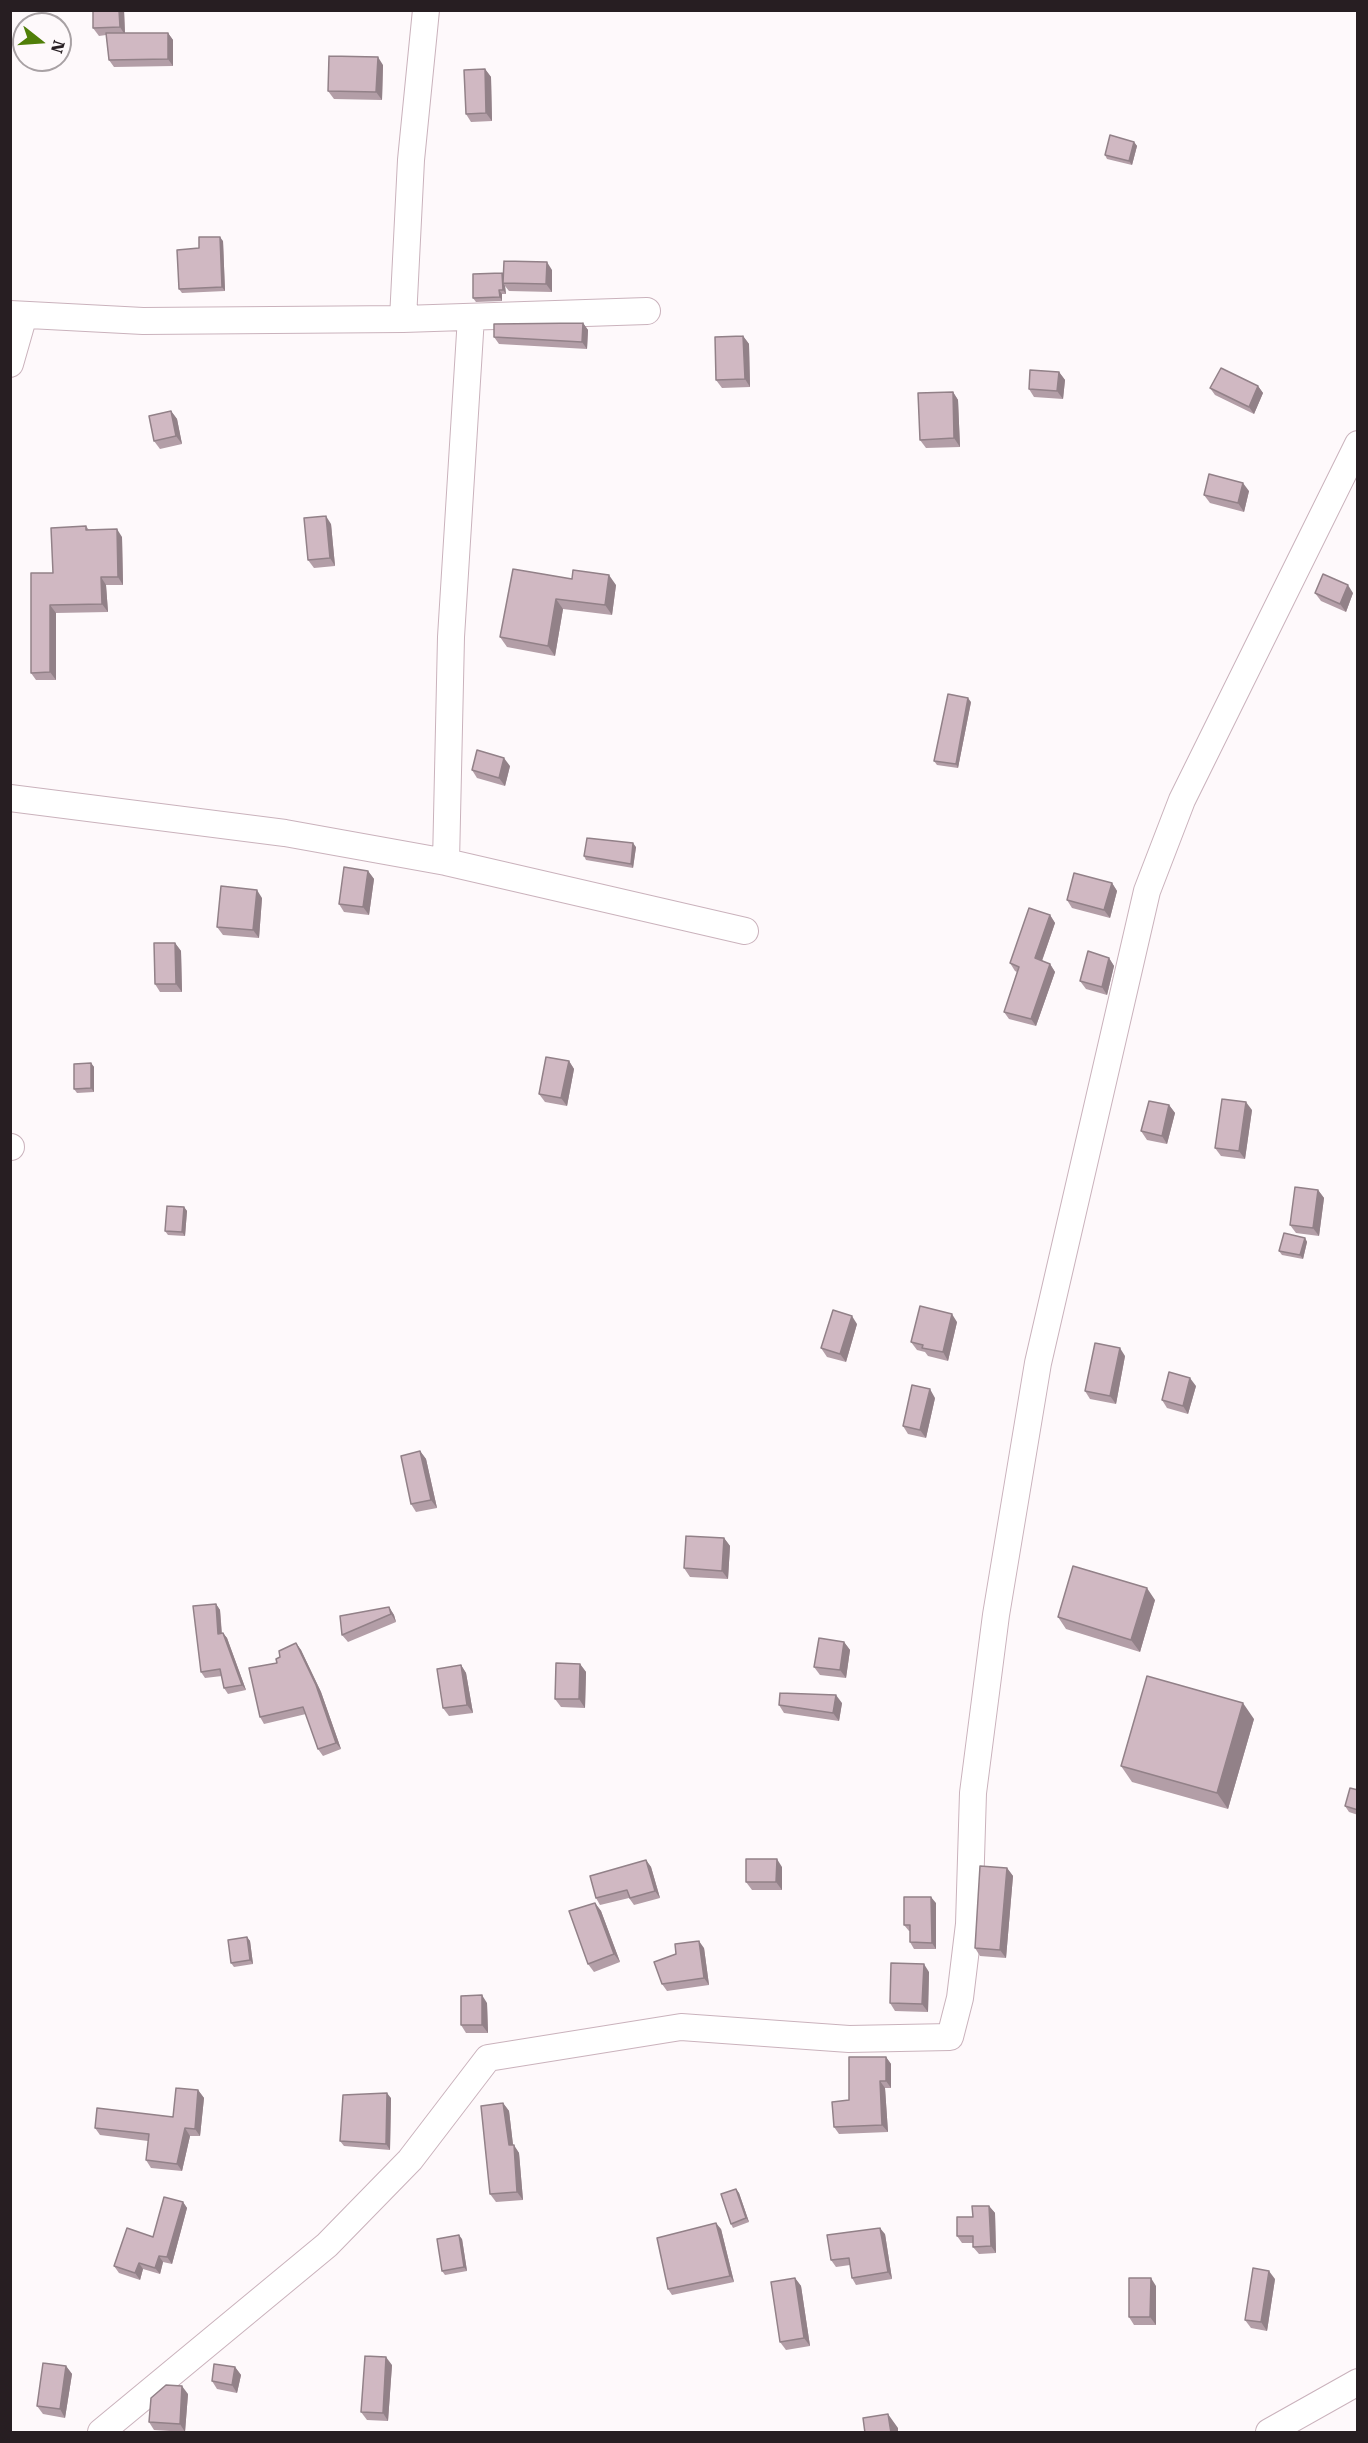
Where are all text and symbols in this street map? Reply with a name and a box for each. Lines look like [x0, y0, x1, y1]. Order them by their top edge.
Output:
north arrow [12, 12, 72, 72]
text: N [47, 38, 69, 55]

